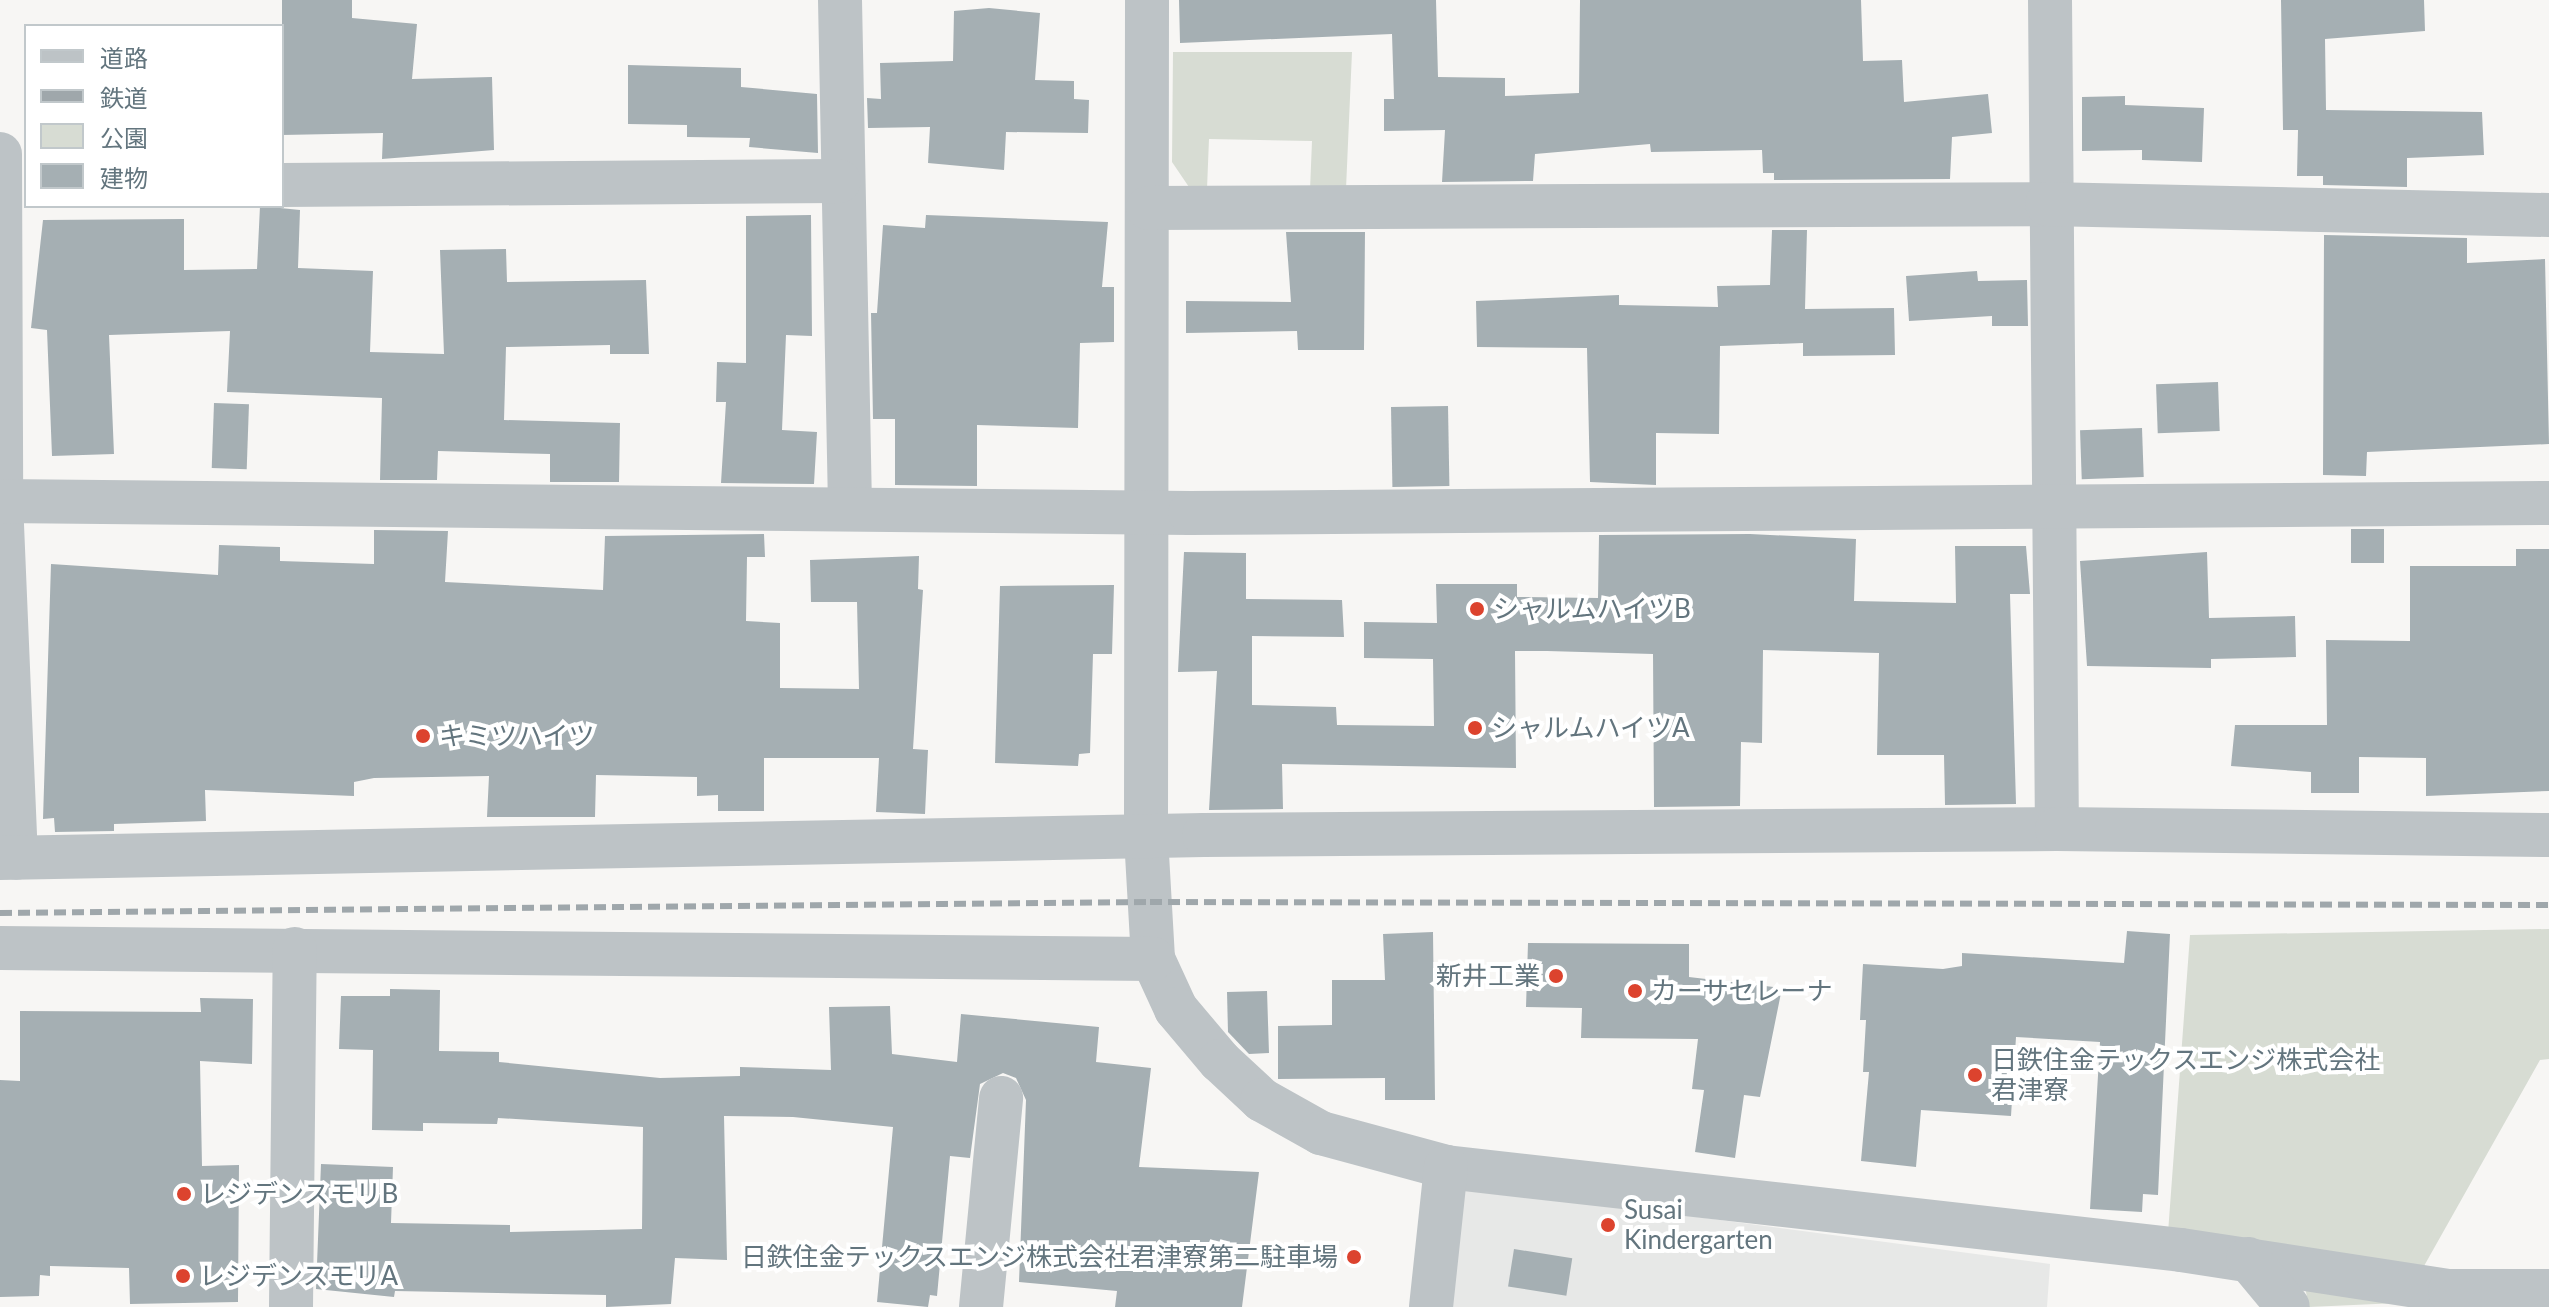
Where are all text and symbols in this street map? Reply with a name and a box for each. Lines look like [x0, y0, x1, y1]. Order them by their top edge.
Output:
legend [24, 24, 284, 208]
text: 道路 [100, 43, 148, 72]
text: 鉄道 [100, 83, 148, 112]
text: 公園 [100, 123, 148, 152]
text: 建物 [100, 163, 148, 192]
place label: シャルムハイツB [1493, 593, 1692, 625]
marker: シャルムハイツB [1468, 600, 1486, 618]
place label: シャルムハイツA [1491, 712, 1691, 744]
marker: シャルムハイツA [1466, 719, 1484, 737]
place label: キミツハイツ [439, 720, 595, 752]
marker: キミツハイツ [414, 727, 432, 745]
place label: 新井工業 [1436, 960, 1540, 992]
marker: 新井工業 [1547, 967, 1565, 985]
place label: カーサセレーナ [1651, 975, 1833, 1007]
marker: カーサセレーナ [1626, 982, 1644, 1000]
place label: 日鉄住金テックスエンジ株式会社 君津寮 [1991, 1044, 2381, 1106]
marker: 日鉄住金テックスエンジ株式会社 君津寮 [1966, 1066, 1984, 1084]
place label: レジデンスモリB [200, 1178, 399, 1210]
marker: レジデンスモリB [175, 1185, 193, 1203]
place label: Susai Kindergarten [1624, 1194, 1773, 1256]
marker: Susai Kindergarten [1599, 1216, 1617, 1234]
place label: 日鉄住金テックスエンジ株式会社君津寮第二駐車場 [740, 1241, 1338, 1273]
marker: 日鉄住金テックスエンジ株式会社君津寮第二駐車場 [1345, 1248, 1363, 1266]
place label: レジデンスモリA [199, 1260, 399, 1292]
marker: レジデンスモリA [174, 1267, 192, 1285]

